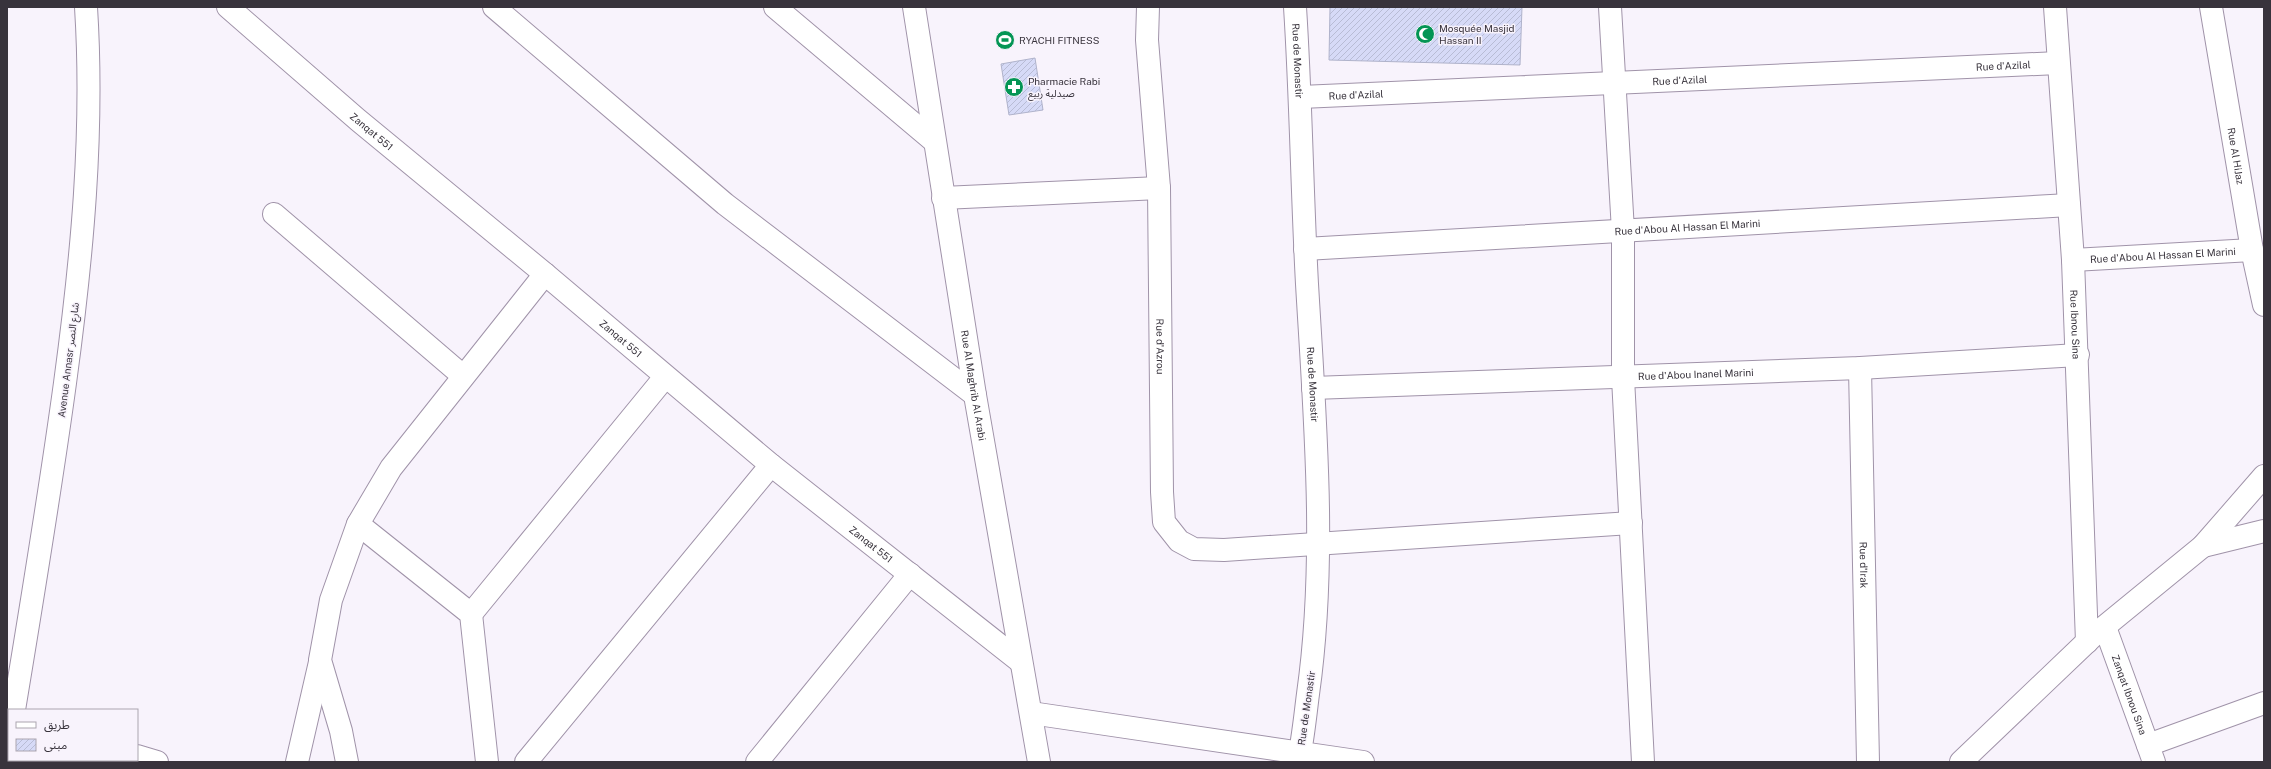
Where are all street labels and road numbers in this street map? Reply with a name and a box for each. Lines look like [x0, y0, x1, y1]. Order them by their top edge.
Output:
street label: Rue de Monastir [1290, 23, 1306, 99]
street label: Rue d'Azilal [1976, 58, 2031, 73]
street label: Rue d'Azilal [1652, 73, 1707, 87]
street label: Rue d'Azilal [1328, 87, 1384, 102]
street label: Zanqat 551 [348, 110, 396, 153]
street label: Rue Al HiJaz [2225, 127, 2247, 185]
street label: Rue d'Abou Al Hassan El Marini [1614, 217, 1761, 237]
street label: Rue d'Abou Al Hassan El Marini [2090, 245, 2236, 265]
street label: Rue Ibnou Sina [2068, 289, 2083, 359]
street label: Avenue Annasr شارع النصر [55, 302, 83, 419]
street label: Zanqat 551 [597, 317, 645, 360]
street label: Rue d'Azrou [1154, 318, 1167, 375]
street label: Rue Al Maghrib Al Arabi [959, 329, 989, 441]
street label: Rue de Monastir [1305, 346, 1321, 423]
street label: Rue d'Abou Inanel Marini [1638, 366, 1754, 382]
street label: Zanqat 551 [847, 523, 895, 565]
street label: Rue d'Irak [1858, 542, 1870, 589]
street label: Zanqat Ibnou Sina [2110, 653, 2150, 736]
street label: Rue de Monastir [1295, 670, 1317, 746]

